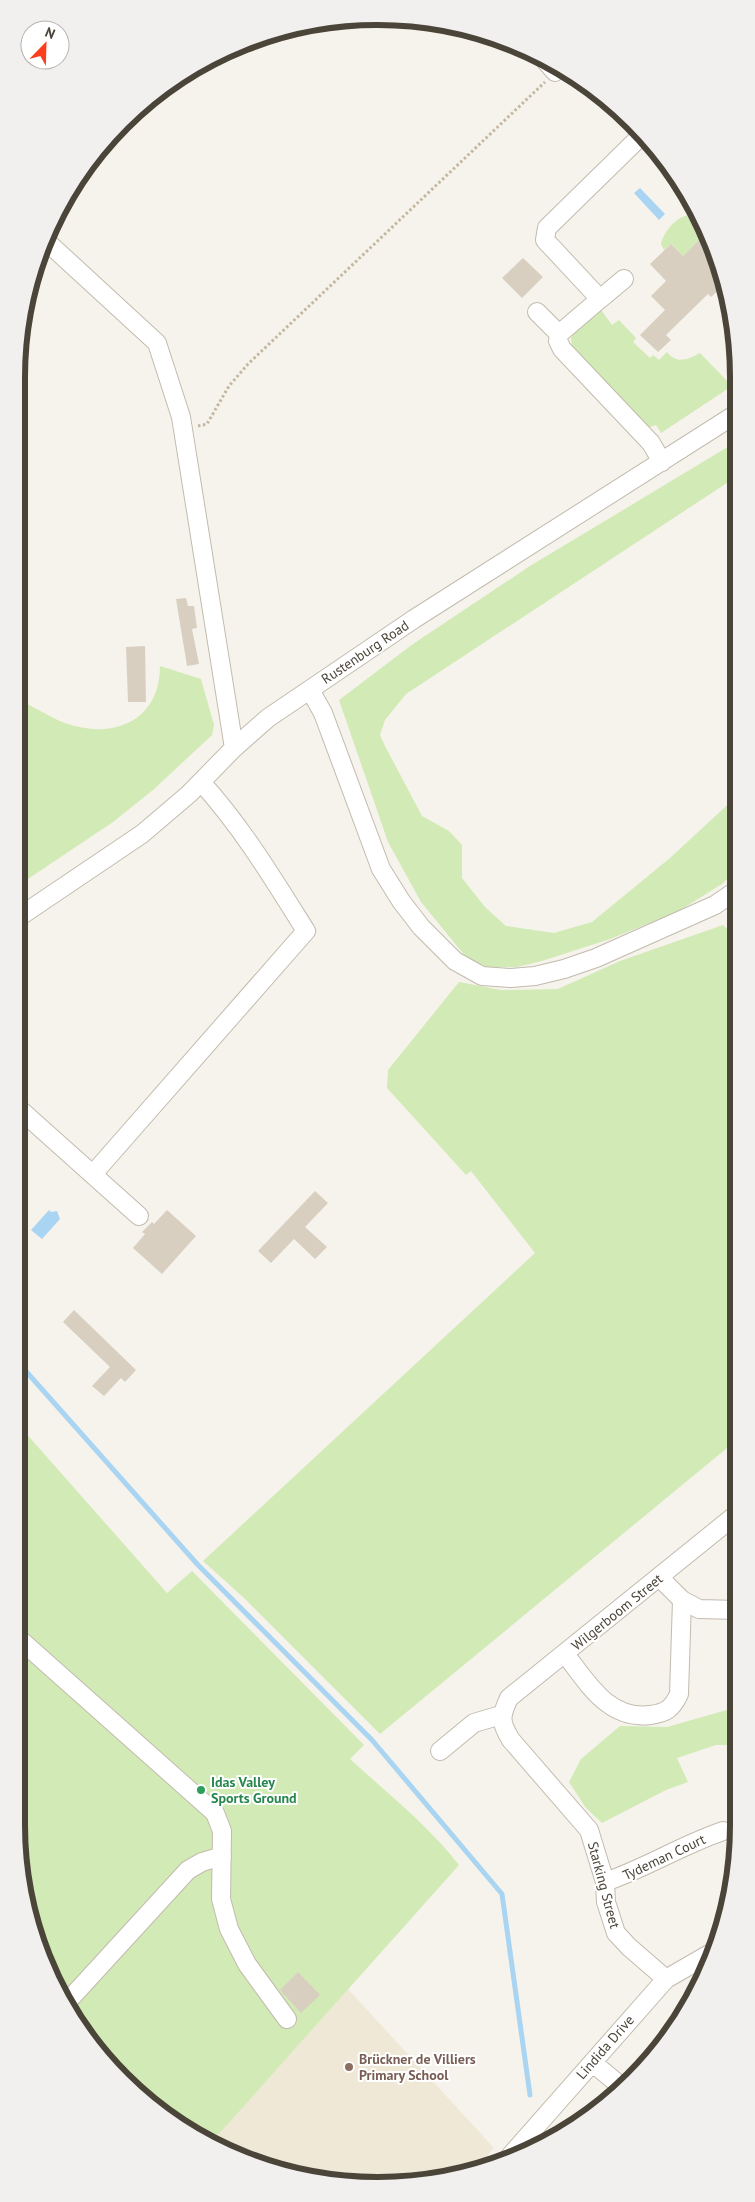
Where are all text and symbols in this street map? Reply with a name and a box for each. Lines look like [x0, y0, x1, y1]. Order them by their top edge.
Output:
north arrow [20, 20, 70, 70]
text: N [42, 23, 58, 43]
street label: Rustenburg Road [318, 616, 412, 688]
street label: Wilgerboom Street [568, 1570, 666, 1654]
place label: Idas Valley Sports Ground [211, 1773, 297, 1807]
marker: Idas Valley Sports Ground [195, 1784, 207, 1796]
street label: Tydeman Court [620, 1830, 709, 1884]
street label: Starking Street [584, 1840, 624, 1931]
street label: Lindida Drive [572, 2011, 638, 2083]
place label: Brückner de Villiers Primary School [359, 2050, 476, 2084]
marker: Brückner de Villiers Primary School [343, 2061, 355, 2073]

